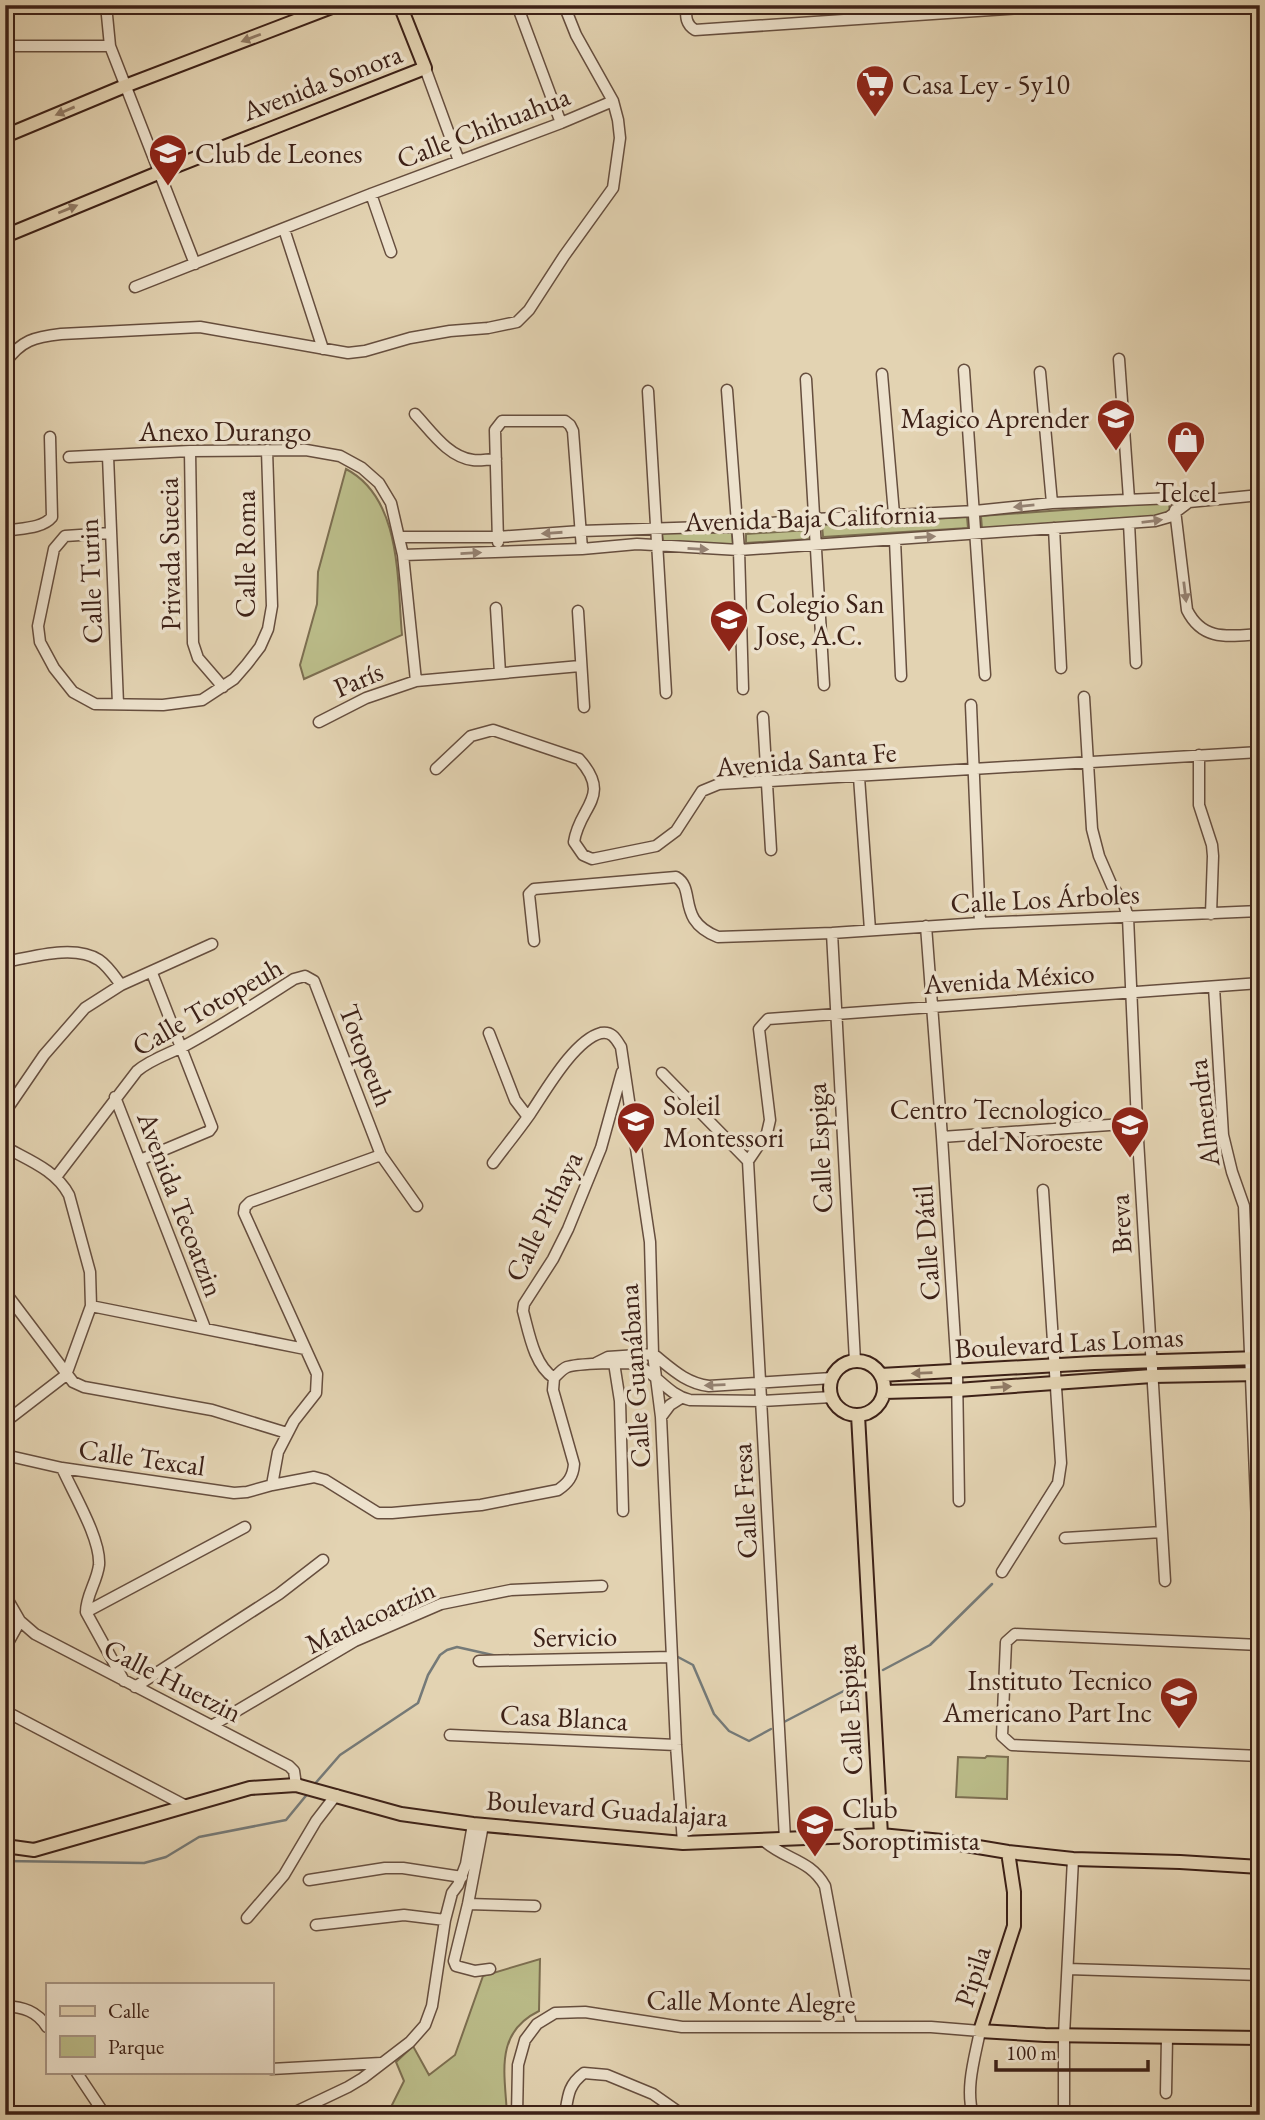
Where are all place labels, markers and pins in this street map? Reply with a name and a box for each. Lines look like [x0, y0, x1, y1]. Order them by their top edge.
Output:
supermarket icon: Casa Ley - 5y10 [854, 63, 896, 118]
place label: Casa Ley - 5y10 [902, 66, 1070, 102]
school or university icon: Club de Leones [147, 132, 189, 187]
place label: Club de Leones [195, 135, 363, 171]
school or university icon: Magico Aprender [1095, 397, 1137, 452]
place label: Magico Aprender [900, 400, 1090, 436]
shop icon: Telcel [1165, 419, 1207, 474]
place label: Telcel [1155, 474, 1217, 510]
place label: Colegio San Jose, A.C. [754, 585, 885, 653]
school or university icon: Colegio San Jose, A.C. [708, 598, 750, 653]
place label: Soleil Montessori [663, 1087, 784, 1155]
place label: Centro Tecnologico del Noroeste [890, 1091, 1103, 1159]
school or university icon: Soleil Montessori [615, 1100, 657, 1155]
school or university icon: Centro Tecnologico del Noroeste [1109, 1104, 1151, 1159]
place label: Instituto Tecnico Americano Part Inc [942, 1662, 1152, 1730]
school or university icon: Instituto Tecnico Americano Part Inc [1158, 1675, 1200, 1730]
place label: Club Soroptimista [842, 1790, 981, 1858]
school or university icon: Club Soroptimista [794, 1803, 836, 1858]

